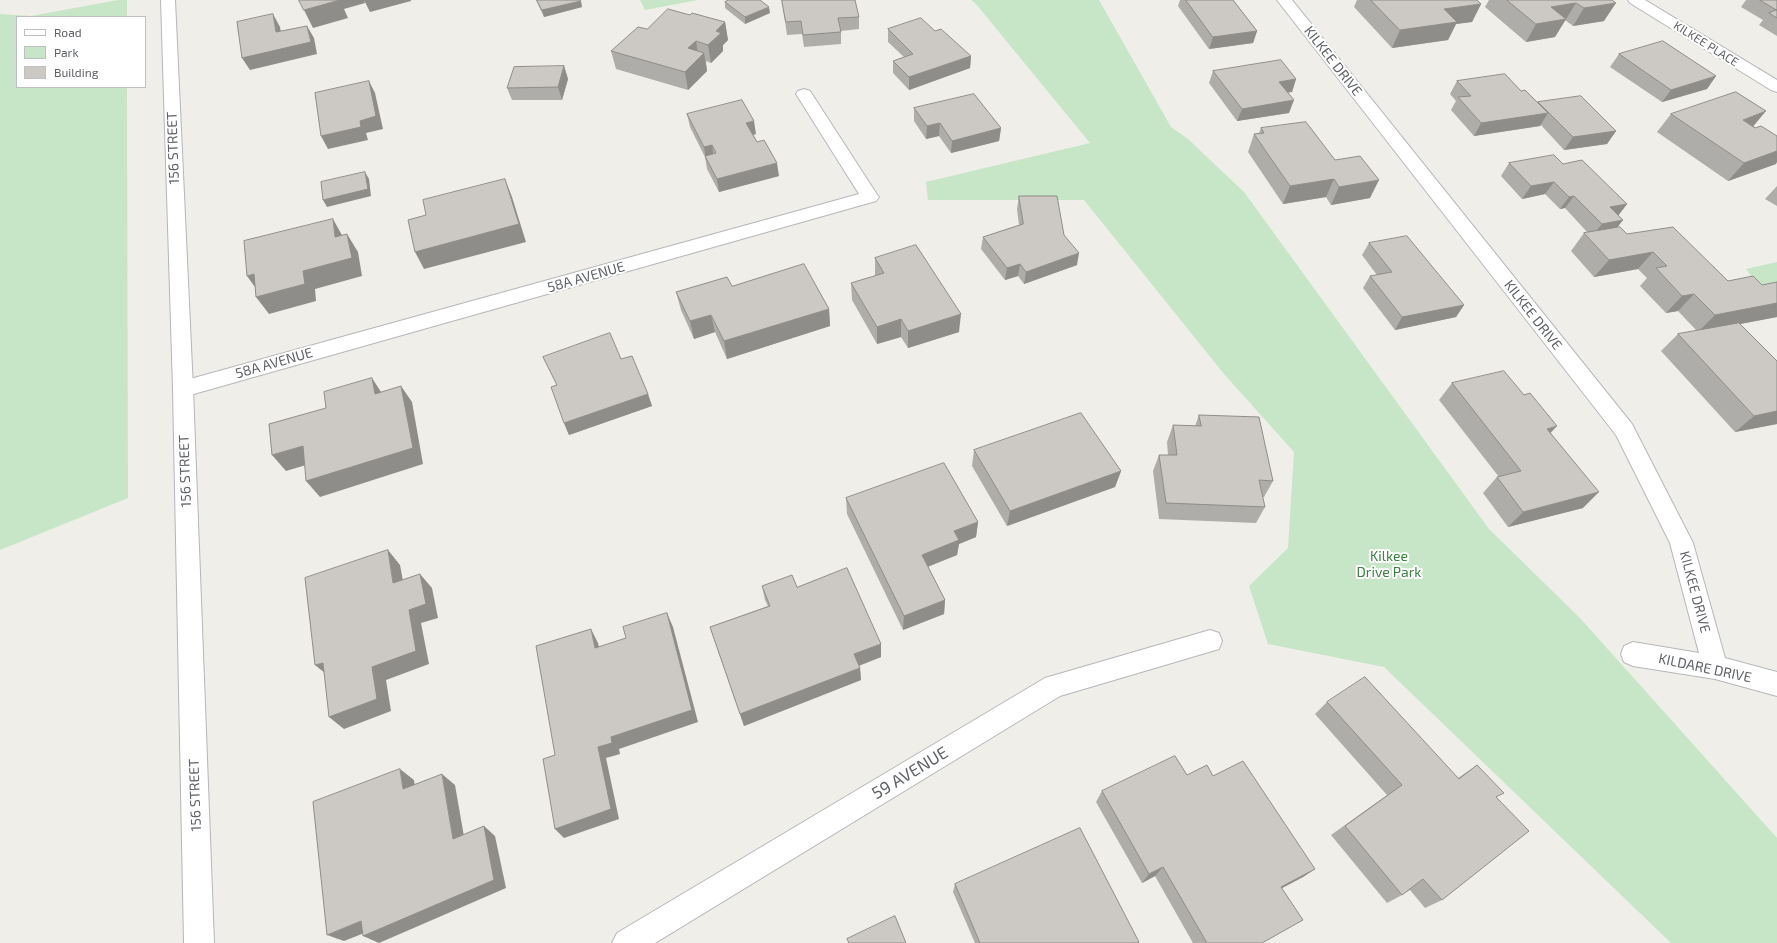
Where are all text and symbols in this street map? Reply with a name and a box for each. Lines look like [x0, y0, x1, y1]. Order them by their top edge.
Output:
legend [16, 16, 146, 88]
street label: KILKEE PLACE [1671, 18, 1741, 70]
street label: KILKEE DRIVE [1300, 23, 1366, 99]
text: Road [54, 25, 82, 39]
text: Park [54, 45, 79, 59]
text: Building [54, 65, 98, 79]
street label: 156 STREET [163, 111, 183, 185]
street label: 58A AVENUE [545, 258, 627, 296]
street label: KILKEE DRIVE [1500, 277, 1566, 353]
street label: 58A AVENUE [233, 344, 315, 382]
street label: 156 STREET [175, 434, 195, 508]
park label: Kilkee Drive Park [1357, 548, 1421, 580]
street label: KILKEE DRIVE [1676, 549, 1714, 635]
street label: KILDARE DRIVE [1657, 650, 1753, 686]
street label: 59 AVENUE [868, 742, 952, 804]
street label: 156 STREET [185, 758, 205, 832]

